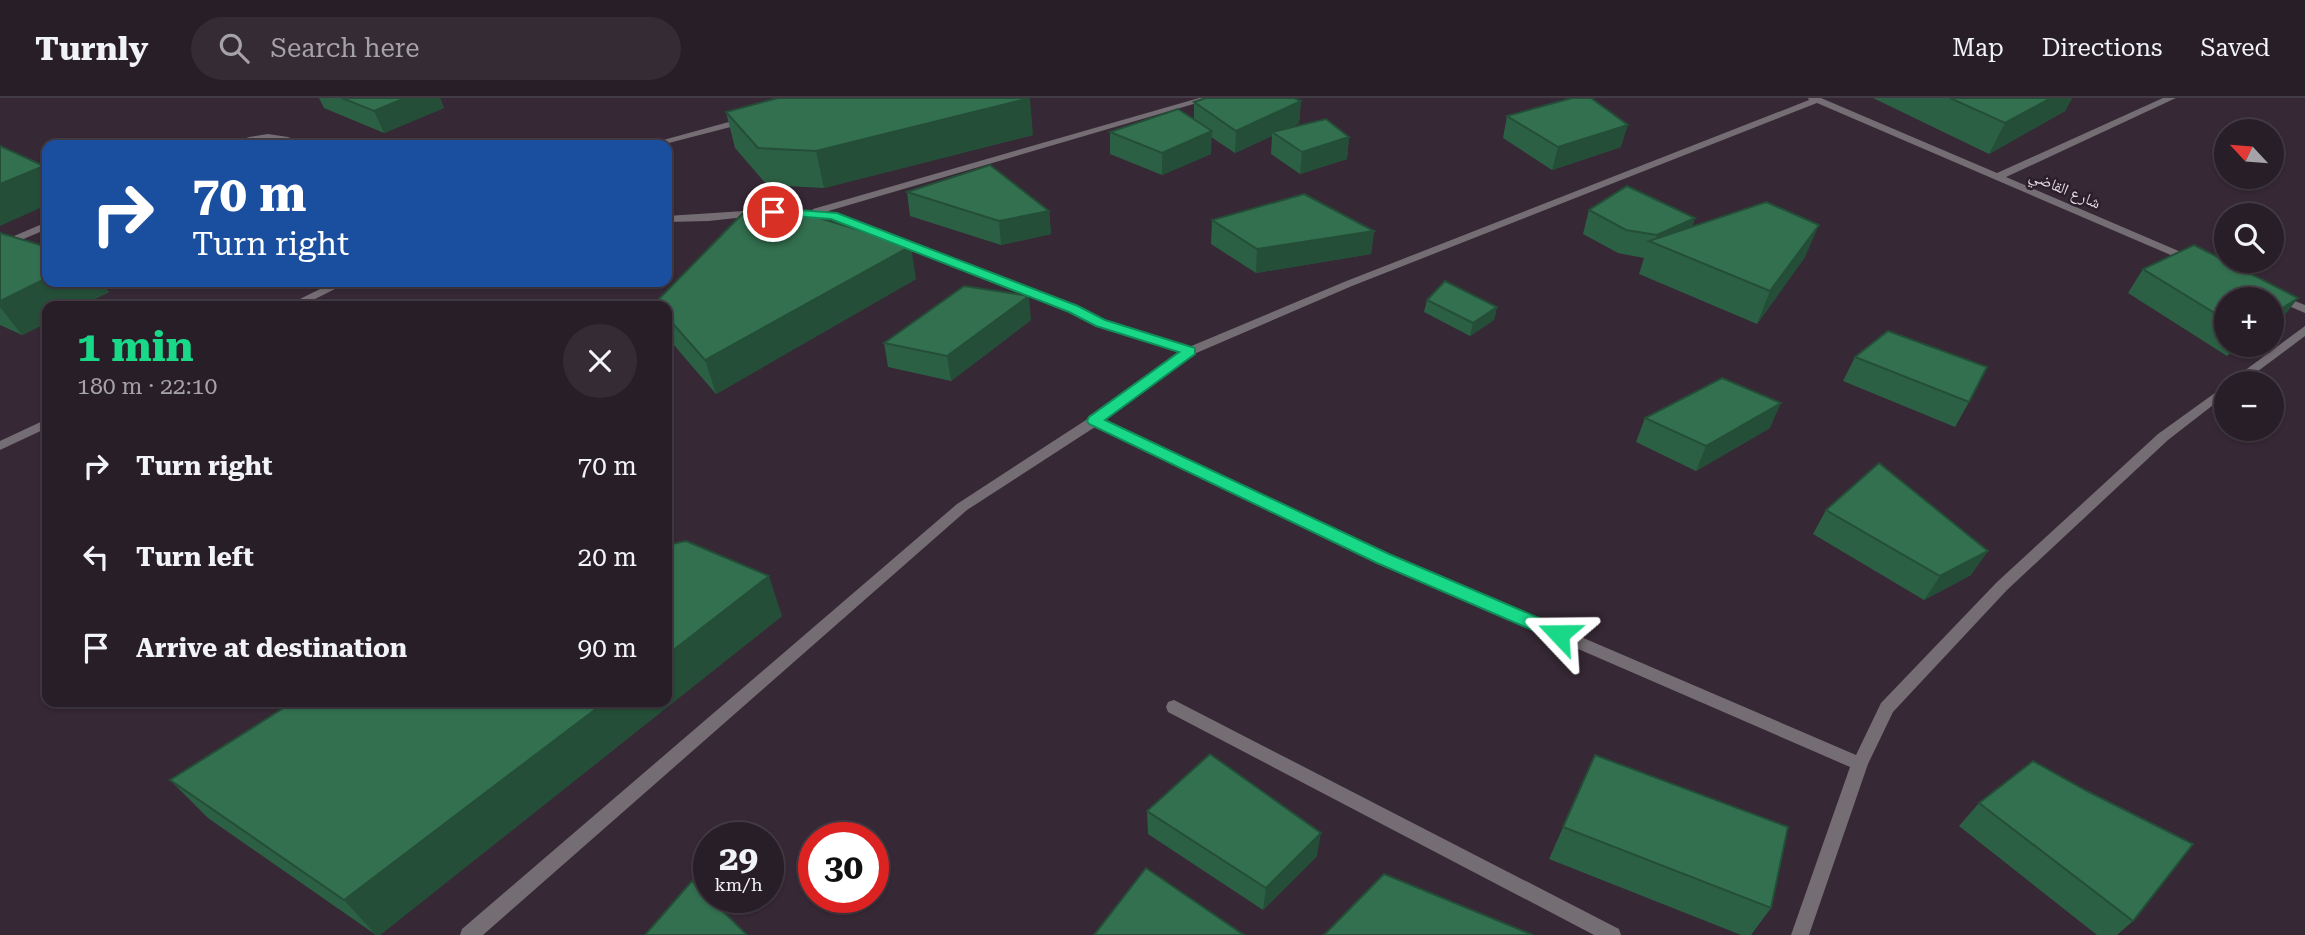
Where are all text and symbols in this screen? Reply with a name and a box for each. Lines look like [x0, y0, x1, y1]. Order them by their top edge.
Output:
search box [191, 17, 681, 80]
text: Turnly [35, 29, 149, 68]
icon: search [215, 29, 253, 67]
text: Search here [271, 33, 419, 63]
text: Map [1952, 34, 2004, 62]
text: Directions [2042, 34, 2162, 62]
text: Saved [2200, 34, 2270, 62]
north arrow [2214, 119, 2284, 189]
map controls [2214, 119, 2284, 441]
text: 70 m [192, 166, 307, 223]
street label: شارع القاضي [2025, 166, 2103, 215]
icon: right [77, 168, 168, 259]
pin [743, 182, 803, 242]
icon: arrive [754, 193, 792, 231]
button: search [2214, 203, 2284, 273]
text: Turn right [192, 225, 349, 263]
button: + [2214, 287, 2284, 357]
text: 1 min [77, 322, 194, 371]
button: close [563, 324, 637, 398]
button: − [2214, 371, 2284, 441]
text: 180 m · 22:10 [77, 373, 217, 400]
icon: right [77, 447, 115, 485]
text: Turn right [136, 451, 272, 481]
text: 70 m [578, 451, 637, 481]
icon: left [77, 538, 115, 576]
text: Turn left [136, 542, 254, 572]
text: 20 m [578, 542, 637, 572]
position arrow [1522, 597, 1596, 671]
icon: arrive [77, 629, 115, 667]
text: Arrive at destination [136, 633, 407, 663]
text: 90 m [578, 633, 637, 663]
speed limit sign: 30 [798, 822, 889, 913]
text: 29 [719, 838, 758, 879]
text: km/h [714, 874, 763, 895]

